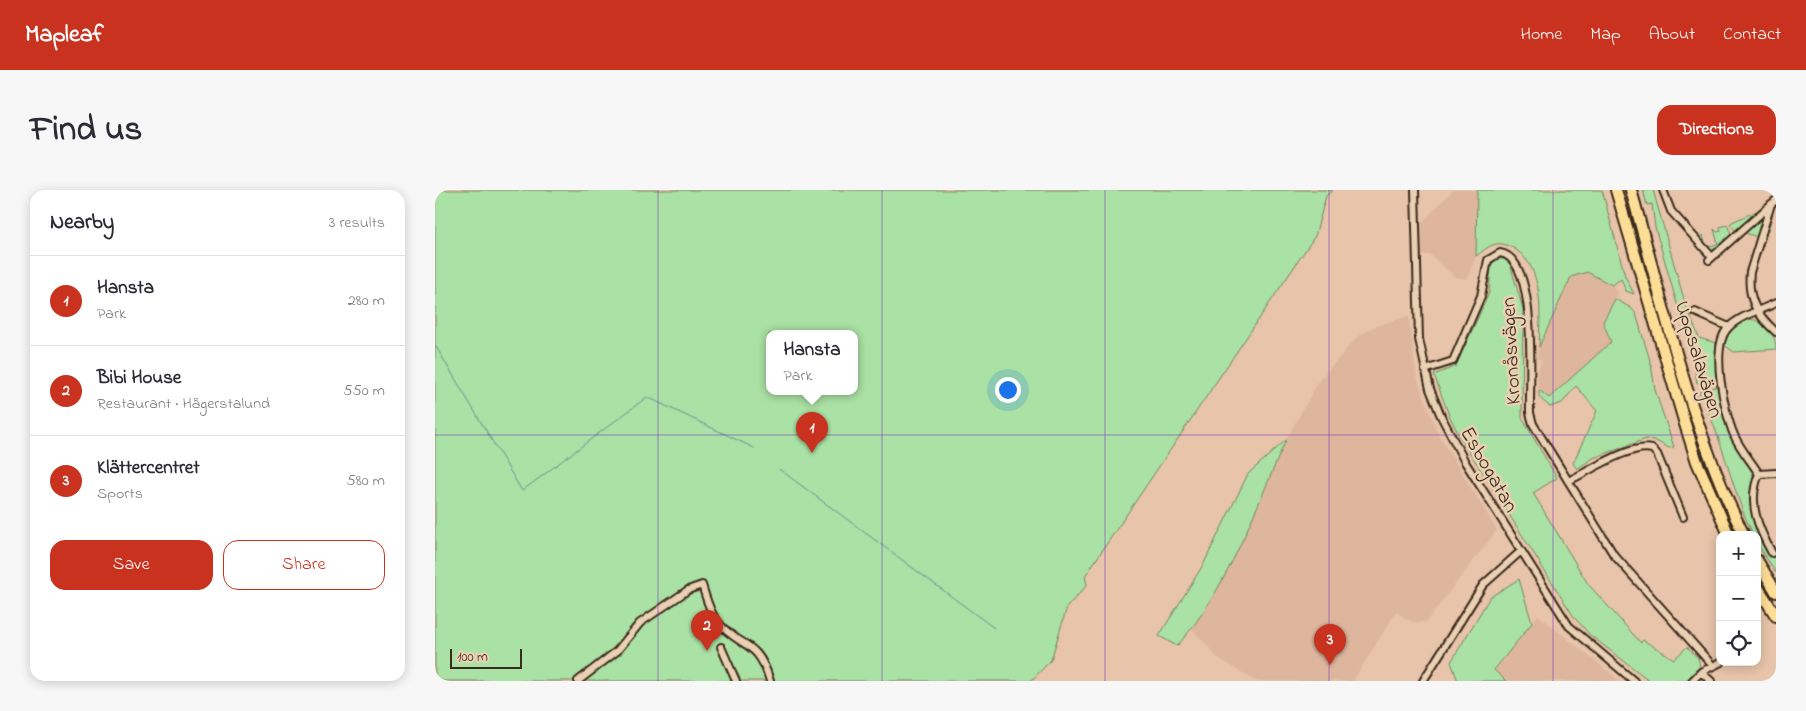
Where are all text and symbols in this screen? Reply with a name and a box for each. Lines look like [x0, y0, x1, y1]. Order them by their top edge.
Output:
text: Mapleaf [25, 18, 104, 53]
text: Home [1521, 22, 1562, 48]
text: Map [1590, 22, 1621, 48]
text: About [1649, 22, 1695, 48]
text: Contact [1723, 22, 1781, 48]
text: Find us [30, 105, 142, 156]
button: Directions [1657, 105, 1776, 155]
text: Nearby [50, 208, 114, 238]
text: 3 results [329, 211, 385, 235]
text: Hansta [97, 275, 154, 302]
text: 1 [63, 289, 69, 313]
text: 280 m [348, 289, 385, 313]
street label: Kronåsvägen [1494, 296, 1532, 406]
street label: Uppsalavägen [1664, 297, 1730, 422]
text: Park [97, 302, 126, 326]
popup [766, 330, 858, 395]
text: Hansta [784, 337, 840, 364]
text: Park [784, 364, 812, 388]
text: Bibi House [97, 365, 181, 392]
your location [995, 377, 1021, 403]
text: 2 [62, 379, 70, 403]
text: 550 m [343, 379, 385, 403]
text: Restaurant · Hägerstalund [97, 392, 270, 416]
pin: 1 [796, 412, 828, 453]
street label: Esbogatan [1450, 421, 1525, 520]
text: Klättercentret [97, 455, 200, 482]
text: 3 [63, 469, 69, 493]
text: 580 m [347, 469, 385, 493]
text: Sports [97, 482, 143, 506]
map controls [1716, 531, 1761, 666]
button: + [1716, 531, 1761, 576]
button: Save [50, 540, 213, 590]
button: Share [223, 540, 385, 590]
button: − [1716, 576, 1761, 621]
pin: 2 [691, 610, 723, 651]
button: locate [1716, 621, 1761, 666]
pin: 3 [1314, 624, 1346, 665]
scale bar [450, 646, 523, 669]
text: 100 m [457, 647, 488, 668]

